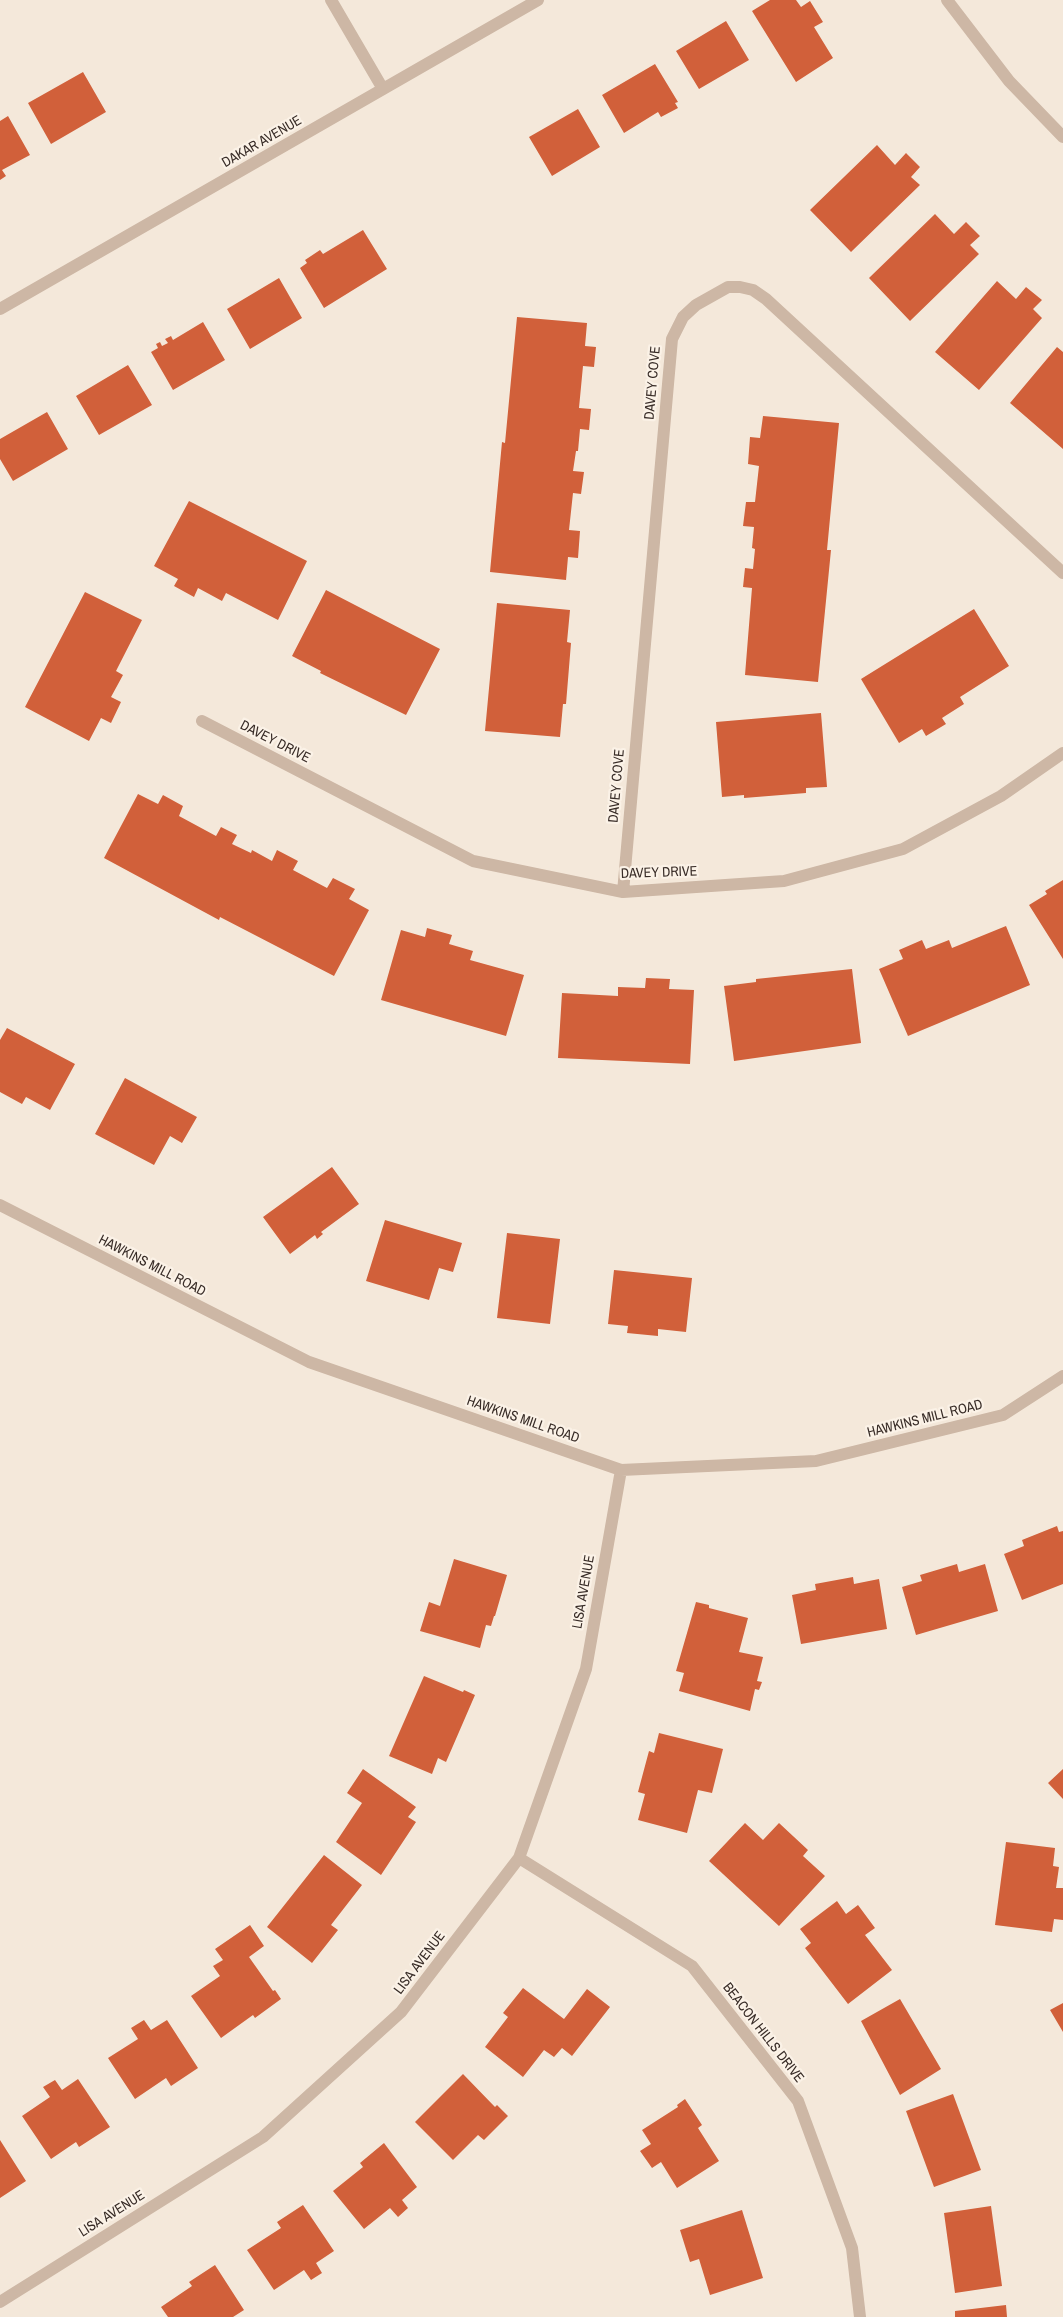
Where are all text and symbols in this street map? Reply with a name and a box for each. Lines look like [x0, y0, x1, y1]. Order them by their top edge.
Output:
street label: DAKAR AVENUE [219, 112, 305, 172]
street label: DAVEY COVE [641, 346, 665, 420]
street label: DAVEY DRIVE [237, 717, 313, 767]
street label: DAVEY COVE [605, 749, 629, 823]
street label: DAVEY DRIVE [621, 863, 697, 883]
street label: HAWKINS MILL ROAD [96, 1232, 208, 1300]
street label: HAWKINS MILL ROAD [464, 1393, 582, 1447]
street label: HAWKINS MILL ROAD [866, 1397, 984, 1441]
street label: LISA AVENUE [569, 1554, 599, 1630]
street label: LISA AVENUE [391, 1928, 449, 1998]
street label: BEACON HILLS DRIVE [719, 1980, 807, 2086]
street label: LISA AVENUE [76, 2187, 148, 2241]

